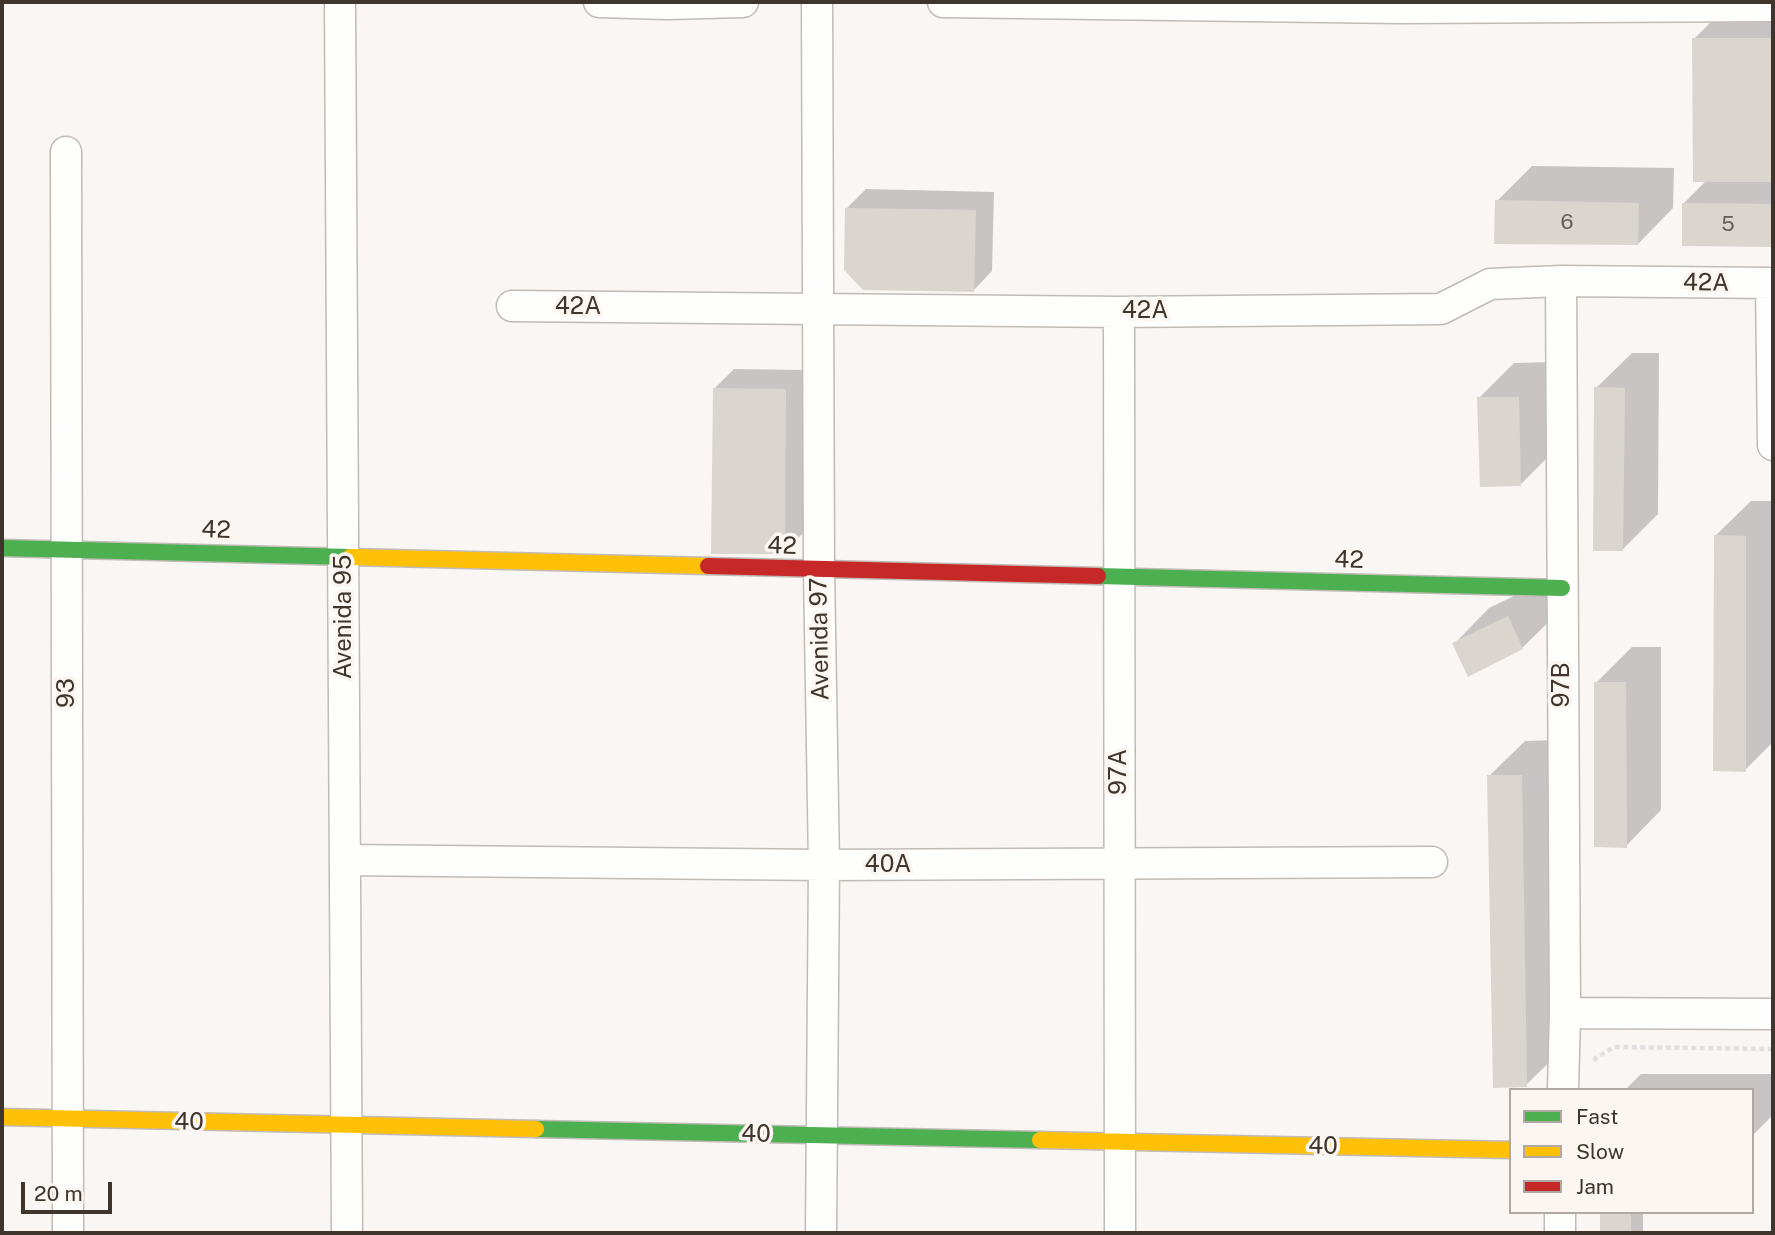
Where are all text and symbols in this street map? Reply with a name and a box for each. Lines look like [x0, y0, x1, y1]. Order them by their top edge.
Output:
house number: 6 [1560, 210, 1574, 236]
house number: 5 [1721, 212, 1735, 238]
street label: 42A [1683, 268, 1729, 298]
street label: 42A [555, 293, 601, 321]
street label: 42A [1122, 297, 1168, 325]
street label: 42 [201, 515, 231, 545]
street label: 42 [767, 531, 797, 561]
street label: 42 [1334, 545, 1364, 575]
street label: Avenida 95 [330, 555, 358, 679]
street label: Avenida 97 [805, 577, 835, 701]
street label: 97B [1548, 662, 1576, 708]
street label: 93 [53, 678, 81, 708]
street label: 97A [1105, 749, 1133, 795]
street label: 40A [865, 851, 911, 879]
legend [1509, 1088, 1754, 1214]
text: Fast [1576, 1104, 1618, 1129]
street label: 40 [174, 1107, 204, 1137]
street label: 40 [741, 1119, 771, 1149]
street label: 40 [1308, 1131, 1338, 1161]
text: Slow [1576, 1139, 1624, 1164]
scale bar [24, 1168, 116, 1212]
text: Jam [1576, 1174, 1614, 1199]
text: 20 m [34, 1181, 83, 1206]

